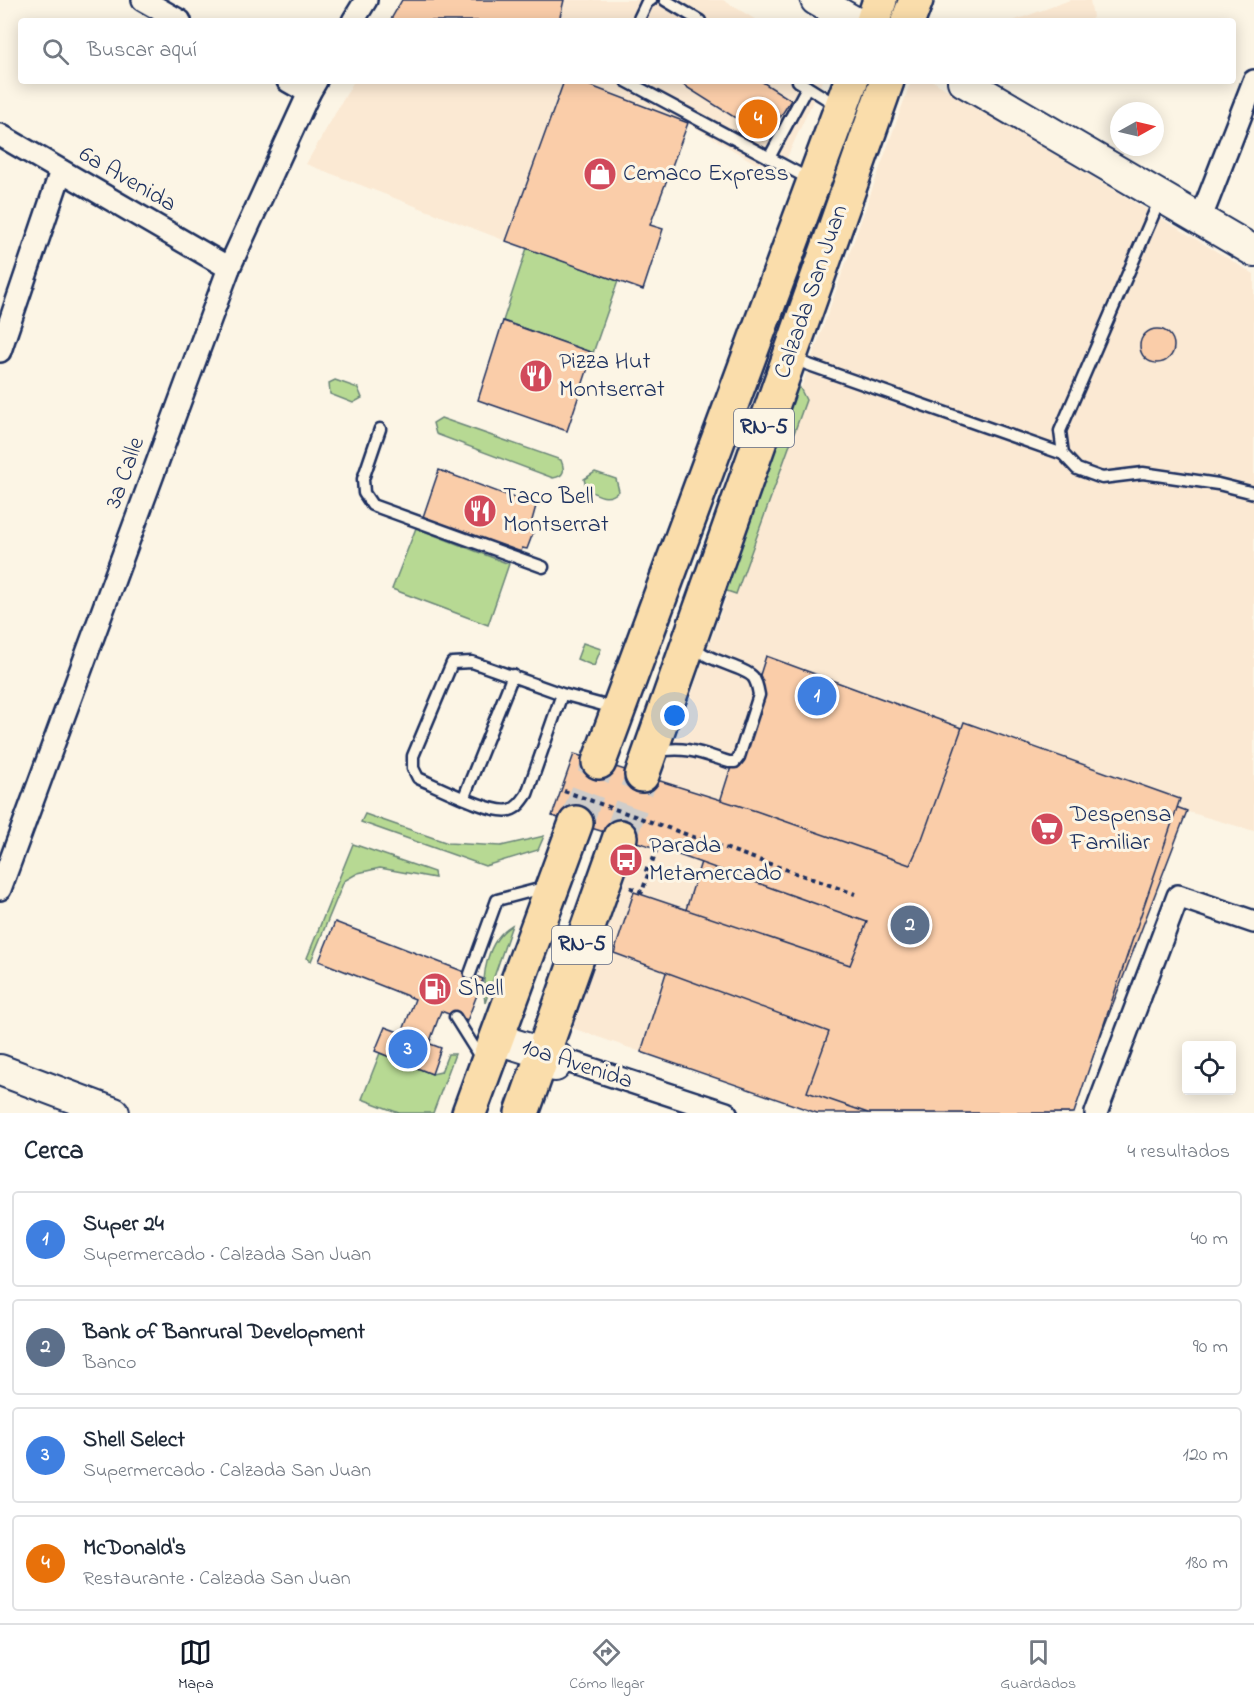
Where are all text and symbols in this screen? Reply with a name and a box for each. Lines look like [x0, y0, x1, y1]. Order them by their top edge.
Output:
search box [18, 18, 1236, 84]
icon: search [39, 35, 72, 68]
text: Buscar aquí [87, 35, 197, 67]
pin: 4 [738, 96, 777, 142]
north arrow [1110, 102, 1164, 156]
street label: 6a Avenida [72, 138, 182, 222]
shop icon: Cemaco Express [582, 156, 618, 192]
place label: Cemaco Express [623, 157, 789, 192]
street label: Calzada San Juan [766, 200, 858, 384]
place label: Pizza Hut Montserrat [559, 345, 665, 408]
restaurant icon: Pizza Hut Montserrat [518, 358, 554, 394]
road number: RN-5 [734, 409, 794, 447]
street label: 3a Calle [97, 432, 155, 514]
place label: Taco Bell Montserrat [503, 480, 609, 543]
restaurant icon: Taco Bell Montserrat [462, 493, 498, 529]
pin: 1 [798, 674, 836, 718]
your location [660, 701, 689, 730]
place label: Despensa Familiar [1069, 798, 1171, 861]
supermarket icon: Despensa Familiar [1029, 811, 1065, 847]
place label: Parada Metamercado [649, 829, 782, 892]
bus stop icon: Parada Metamercado [608, 842, 644, 878]
pin: 2 [890, 902, 930, 948]
road number: RN-5 [552, 926, 612, 964]
fuel station icon: Shell [417, 971, 453, 1007]
place label: Shell [458, 972, 504, 1007]
pin: 3 [388, 1026, 428, 1072]
street label: 10a Avenida [517, 1031, 637, 1099]
map controls [1182, 1041, 1236, 1095]
button: locate [1182, 1041, 1236, 1095]
text: Cerca [24, 1133, 84, 1171]
text: 4 resultados [1127, 1138, 1230, 1167]
text: Super 24 [83, 1209, 164, 1241]
text: 1 [42, 1225, 49, 1254]
text: 40 m [1191, 1225, 1228, 1254]
text: Supermercado · Calzada San Juan [83, 1241, 371, 1270]
text: Bank of Banrural Development [83, 1317, 365, 1349]
text: 2 [41, 1333, 50, 1362]
text: 90 m [1193, 1333, 1228, 1362]
text: Banco [83, 1349, 136, 1378]
text: Shell Select [83, 1425, 185, 1457]
text: 3 [41, 1441, 50, 1470]
text: 120 m [1183, 1441, 1228, 1470]
text: Supermercado · Calzada San Juan [83, 1457, 371, 1486]
text: McDonald's [83, 1533, 186, 1565]
text: 4 [41, 1549, 50, 1578]
text: 180 m [1185, 1549, 1228, 1578]
text: Restaurante · Calzada San Juan [83, 1565, 351, 1594]
tab: Mapa [178, 1636, 214, 1696]
tab: Cómo llegar [569, 1636, 645, 1696]
tab: Guardados [1000, 1636, 1076, 1696]

